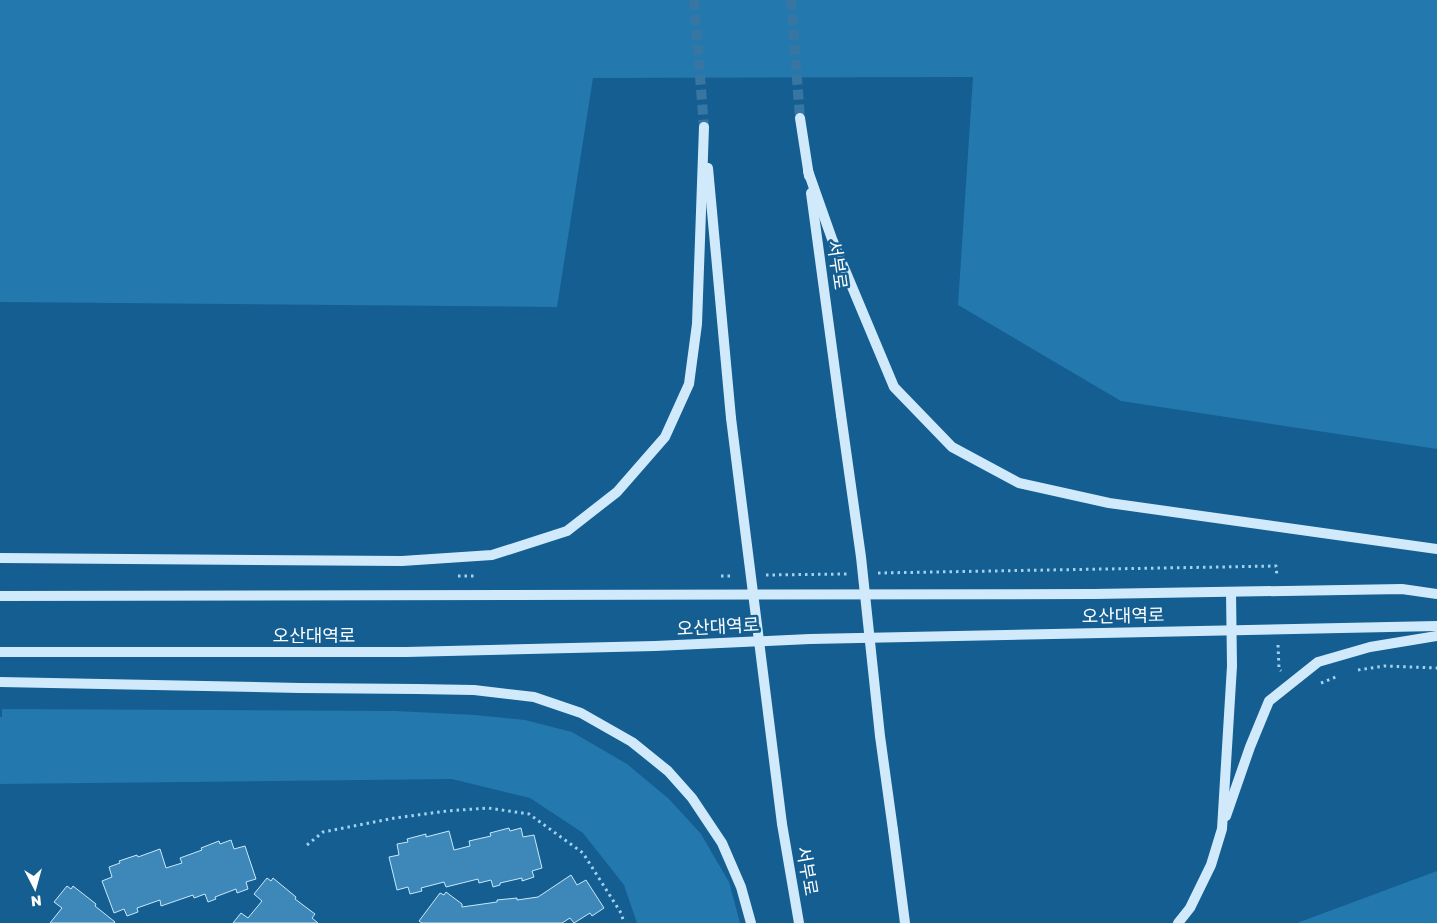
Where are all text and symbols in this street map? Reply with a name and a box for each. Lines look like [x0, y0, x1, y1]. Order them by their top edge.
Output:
street label: 서부로 [824, 239, 852, 291]
street label: 오산대역로 [1081, 603, 1165, 627]
street label: 오산대역로 [676, 613, 760, 639]
street label: 오산대역로 [273, 624, 355, 646]
street label: 서부로 [793, 844, 823, 897]
north arrow [10, 863, 60, 913]
text: N [30, 892, 43, 910]

